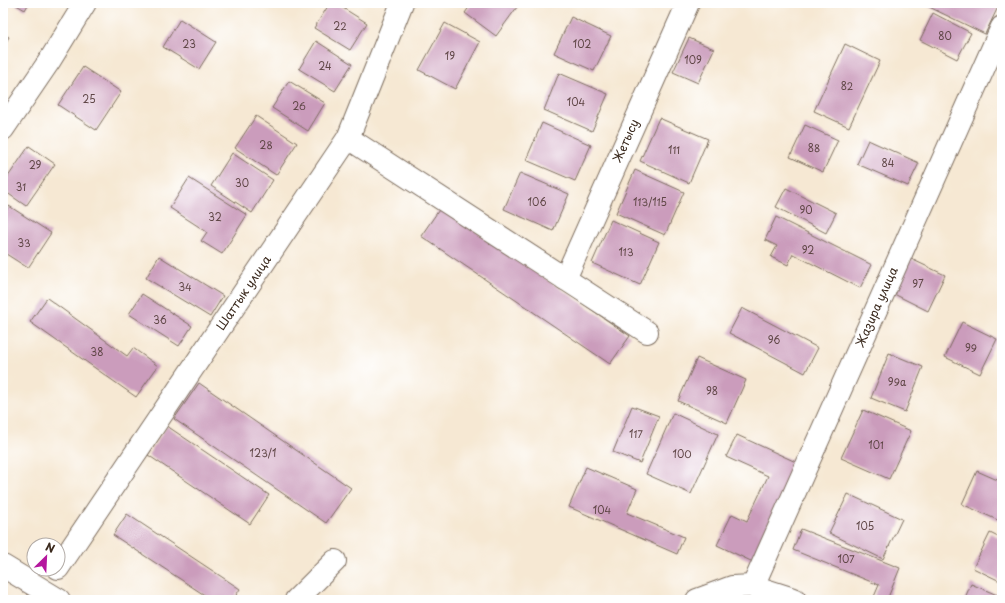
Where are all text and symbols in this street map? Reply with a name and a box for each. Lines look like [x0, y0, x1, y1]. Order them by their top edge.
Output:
house number: 22 [333, 18, 347, 33]
house number: 80 [938, 28, 952, 43]
house number: 23 [182, 36, 196, 51]
house number: 102 [573, 36, 591, 51]
house number: 19 [445, 48, 455, 63]
house number: 109 [684, 52, 702, 67]
house number: 24 [318, 58, 332, 73]
house number: 82 [841, 78, 853, 93]
house number: 25 [82, 91, 96, 106]
house number: 104 [567, 94, 586, 109]
house number: 26 [292, 98, 306, 113]
street label: Жетысу [608, 116, 643, 165]
house number: 28 [259, 137, 273, 152]
house number: 88 [808, 140, 820, 155]
house number: 111 [668, 142, 680, 157]
house number: 84 [882, 155, 895, 170]
house number: 29 [29, 157, 42, 172]
house number: 30 [235, 175, 249, 190]
house number: 31 [16, 179, 26, 194]
house number: 106 [528, 194, 546, 209]
house number: 113/115 [633, 194, 667, 209]
house number: 90 [799, 202, 813, 217]
house number: 32 [208, 209, 222, 224]
house number: 33 [17, 235, 31, 250]
house number: 92 [802, 242, 814, 257]
house number: 113 [618, 244, 634, 259]
street label: Шаттык улица [211, 251, 275, 333]
street label: Жазира улица [850, 263, 902, 350]
house number: 97 [912, 276, 924, 291]
house number: 34 [178, 279, 192, 294]
house number: 36 [153, 312, 167, 327]
house number: 96 [768, 332, 780, 347]
house number: 99 [965, 340, 977, 355]
house number: 38 [91, 344, 103, 359]
house number: 99а [888, 374, 907, 389]
house number: 98 [706, 383, 718, 398]
house number: 117 [629, 426, 643, 441]
house number: 101 [868, 437, 884, 452]
house number: 123/1 [250, 445, 276, 460]
house number: 100 [672, 446, 692, 461]
house number: 104 [593, 502, 612, 517]
house number: 105 [856, 518, 874, 533]
north arrow [26, 537, 66, 577]
text: N [43, 538, 58, 557]
house number: 107 [837, 551, 855, 566]

